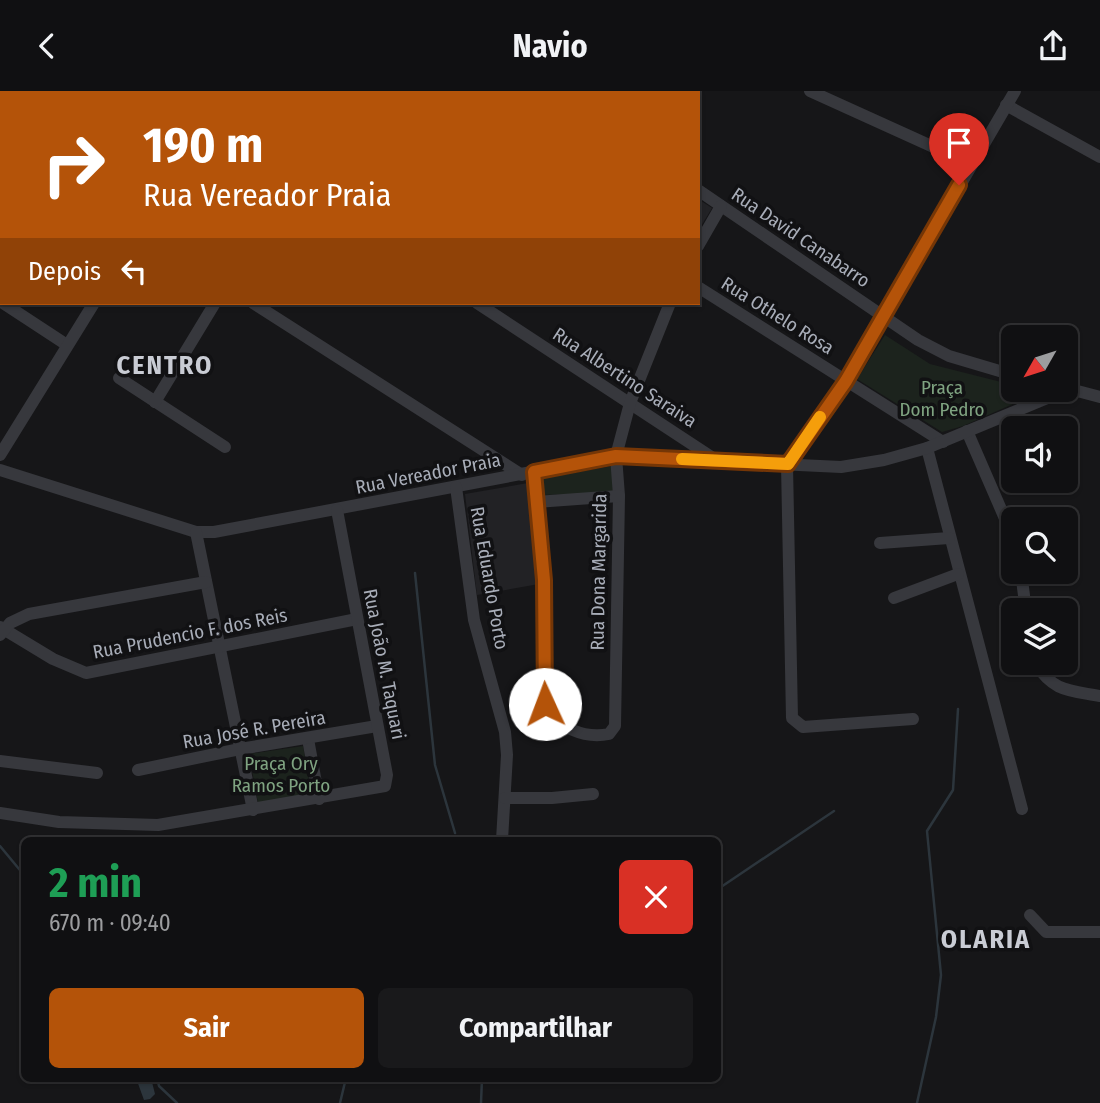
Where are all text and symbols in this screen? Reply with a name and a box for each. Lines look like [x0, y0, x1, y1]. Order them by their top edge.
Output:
icon: back [28, 27, 66, 65]
text: Navio [512, 27, 588, 65]
icon: share [1034, 27, 1072, 65]
pin [929, 113, 989, 185]
text: 190 m [143, 116, 263, 175]
icon: right [28, 119, 119, 210]
icon: arrive [940, 124, 978, 162]
text: Rua Vereador Praia [143, 176, 392, 214]
street label: Rua David Canabarro [727, 183, 874, 292]
icon: left [115, 252, 153, 290]
text: Depois [28, 256, 101, 287]
street label: Rua Othelo Rosa [717, 272, 838, 359]
street label: Rua Albertino Saraiva [548, 322, 701, 433]
north arrow [1001, 325, 1078, 403]
map controls [1001, 325, 1078, 675]
district label: CENTRO [117, 350, 213, 381]
park label: Praça Dom Pedro [899, 376, 985, 421]
button: sound [1001, 416, 1078, 493]
street label: Rua Vereador Praia [353, 448, 503, 499]
street label: Rua Dona Margarida [586, 493, 611, 651]
street label: Rua Eduardo Porto [466, 505, 513, 651]
button: search [1001, 507, 1078, 584]
street label: Rua João M. Taquari [359, 587, 410, 741]
button: layers [1001, 598, 1078, 675]
street label: Rua Prudencio F. dos Reis [91, 603, 289, 664]
position arrow [508, 667, 582, 741]
street label: Rua José R. Pereira [181, 706, 327, 753]
park label: Praça Ory Ramos Porto [232, 752, 330, 797]
text: 2 min [49, 858, 142, 908]
button: close [619, 860, 693, 934]
text: 670 m · 09:40 [49, 909, 171, 937]
district label: OLARIA [941, 924, 1031, 955]
button: Sair [49, 988, 364, 1068]
button: Compartilhar [378, 988, 693, 1068]

